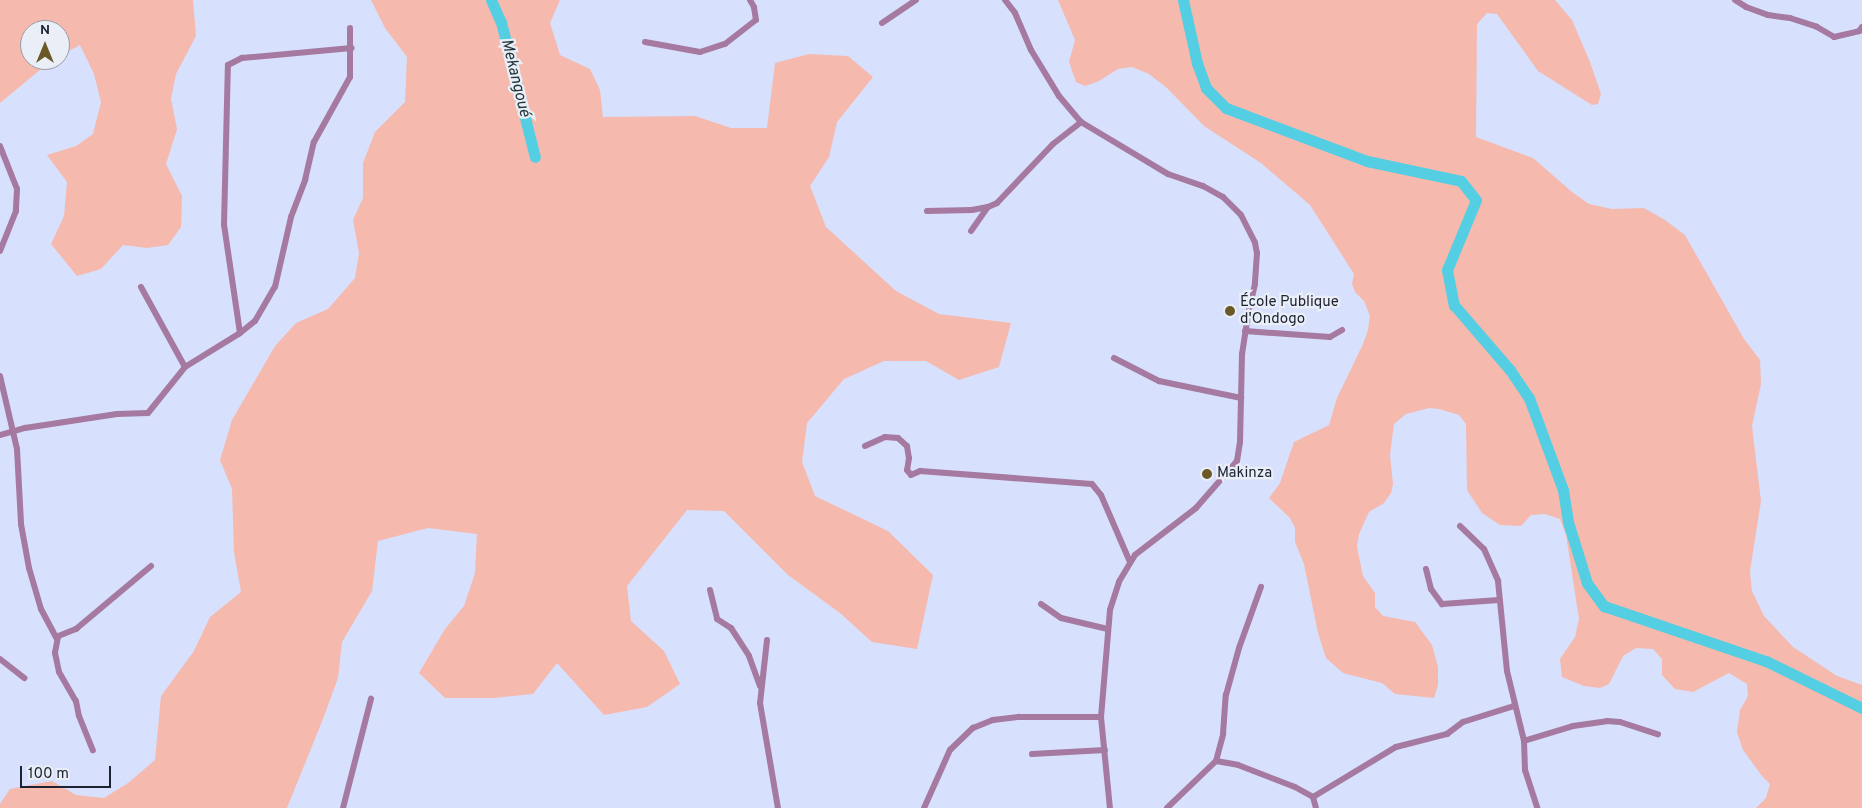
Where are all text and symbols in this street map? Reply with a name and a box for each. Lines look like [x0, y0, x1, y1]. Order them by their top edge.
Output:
north arrow [20, 20, 70, 70]
text: N [40, 22, 50, 39]
water label: Mekangoué [496, 37, 534, 119]
place label: École Publique d'Ondogo [1240, 293, 1339, 328]
marker: École Publique d'Ondogo [1224, 305, 1236, 317]
place label: Makinza [1217, 465, 1272, 483]
marker: Makinza [1201, 468, 1213, 480]
scale bar [22, 756, 114, 788]
text: 100 m [28, 765, 69, 784]

